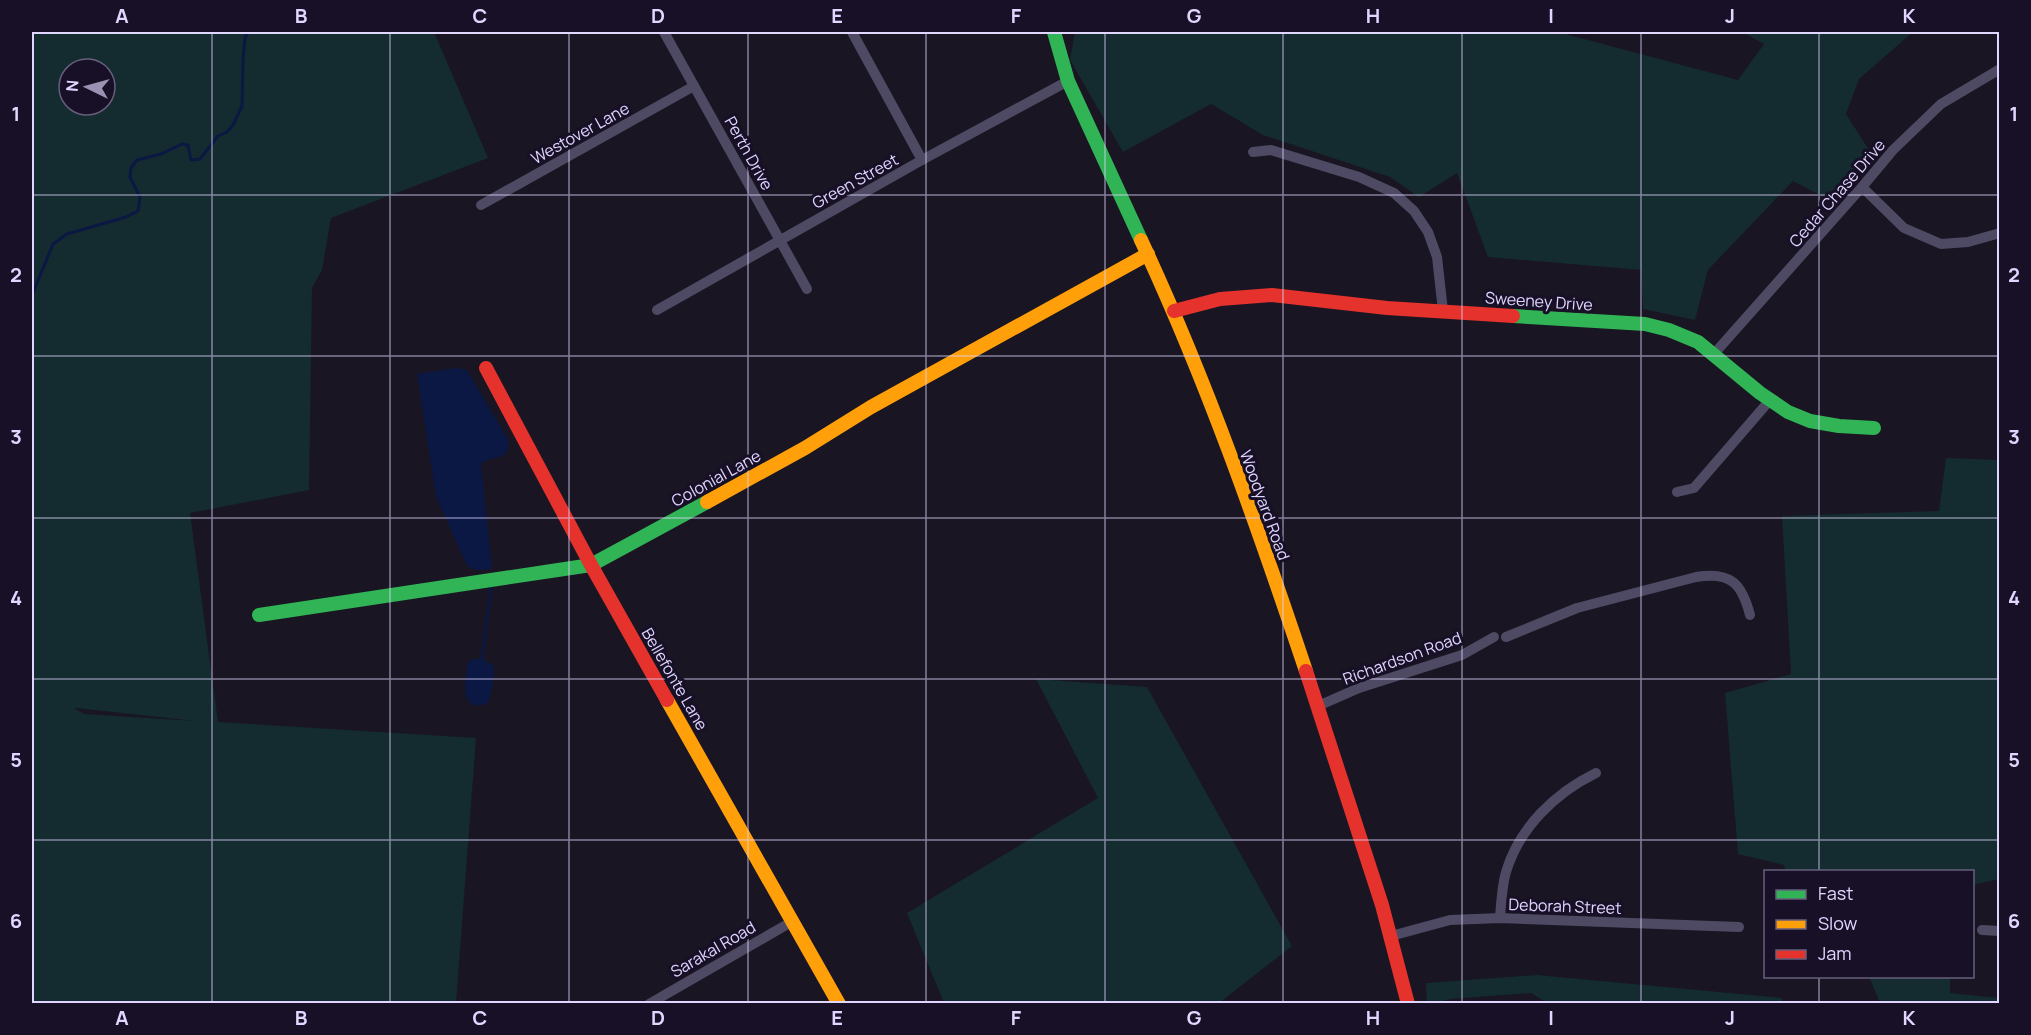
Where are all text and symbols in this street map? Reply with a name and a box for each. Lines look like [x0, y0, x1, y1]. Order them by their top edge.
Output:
text: A [115, 2, 129, 29]
text: B [295, 2, 308, 29]
text: C [473, 2, 487, 29]
text: D [651, 2, 665, 29]
text: E [831, 2, 843, 29]
text: F [1011, 2, 1022, 29]
text: G [1187, 2, 1202, 29]
text: H [1366, 2, 1380, 29]
text: I [1548, 2, 1554, 29]
text: J [1725, 2, 1735, 29]
text: K [1903, 2, 1916, 29]
north arrow [57, 57, 117, 117]
text: N [61, 79, 84, 92]
street label: Westover Lane [527, 97, 633, 169]
text: 1 [12, 100, 20, 127]
text: 1 [2010, 100, 2018, 127]
street label: Perth Drive [720, 112, 778, 194]
street label: Cedar Chase Drive [1784, 134, 1890, 252]
street label: Green Street [808, 148, 902, 214]
text: 2 [10, 261, 22, 288]
text: 2 [2008, 261, 2020, 288]
street label: Sweeney Drive [1484, 286, 1594, 316]
text: 3 [10, 423, 22, 450]
text: 3 [2008, 423, 2020, 450]
street label: Colonial Lane [667, 444, 765, 512]
street label: Woodyard Road [1235, 447, 1295, 563]
text: 4 [10, 584, 22, 611]
text: 4 [2008, 584, 2020, 611]
street label: Bellefonte Lane [637, 624, 713, 734]
street label: Richardson Road [1340, 626, 1464, 690]
text: 5 [10, 746, 22, 773]
text: 5 [2008, 746, 2020, 773]
legend [1764, 870, 1974, 978]
text: Fast [1818, 881, 1853, 905]
street label: Deborah Street [1508, 893, 1622, 919]
text: 6 [10, 907, 22, 934]
text: 6 [2008, 907, 2020, 934]
text: Slow [1818, 911, 1858, 935]
street label: Sarakal Road [666, 916, 760, 982]
text: Jam [1818, 941, 1852, 965]
text: A [115, 1004, 129, 1031]
text: B [295, 1004, 308, 1031]
text: C [473, 1004, 487, 1031]
text: D [651, 1004, 665, 1031]
text: E [831, 1004, 843, 1031]
text: F [1011, 1004, 1022, 1031]
text: G [1187, 1004, 1202, 1031]
text: H [1366, 1004, 1380, 1031]
text: I [1548, 1004, 1554, 1031]
text: J [1725, 1004, 1735, 1031]
text: K [1903, 1004, 1916, 1031]

